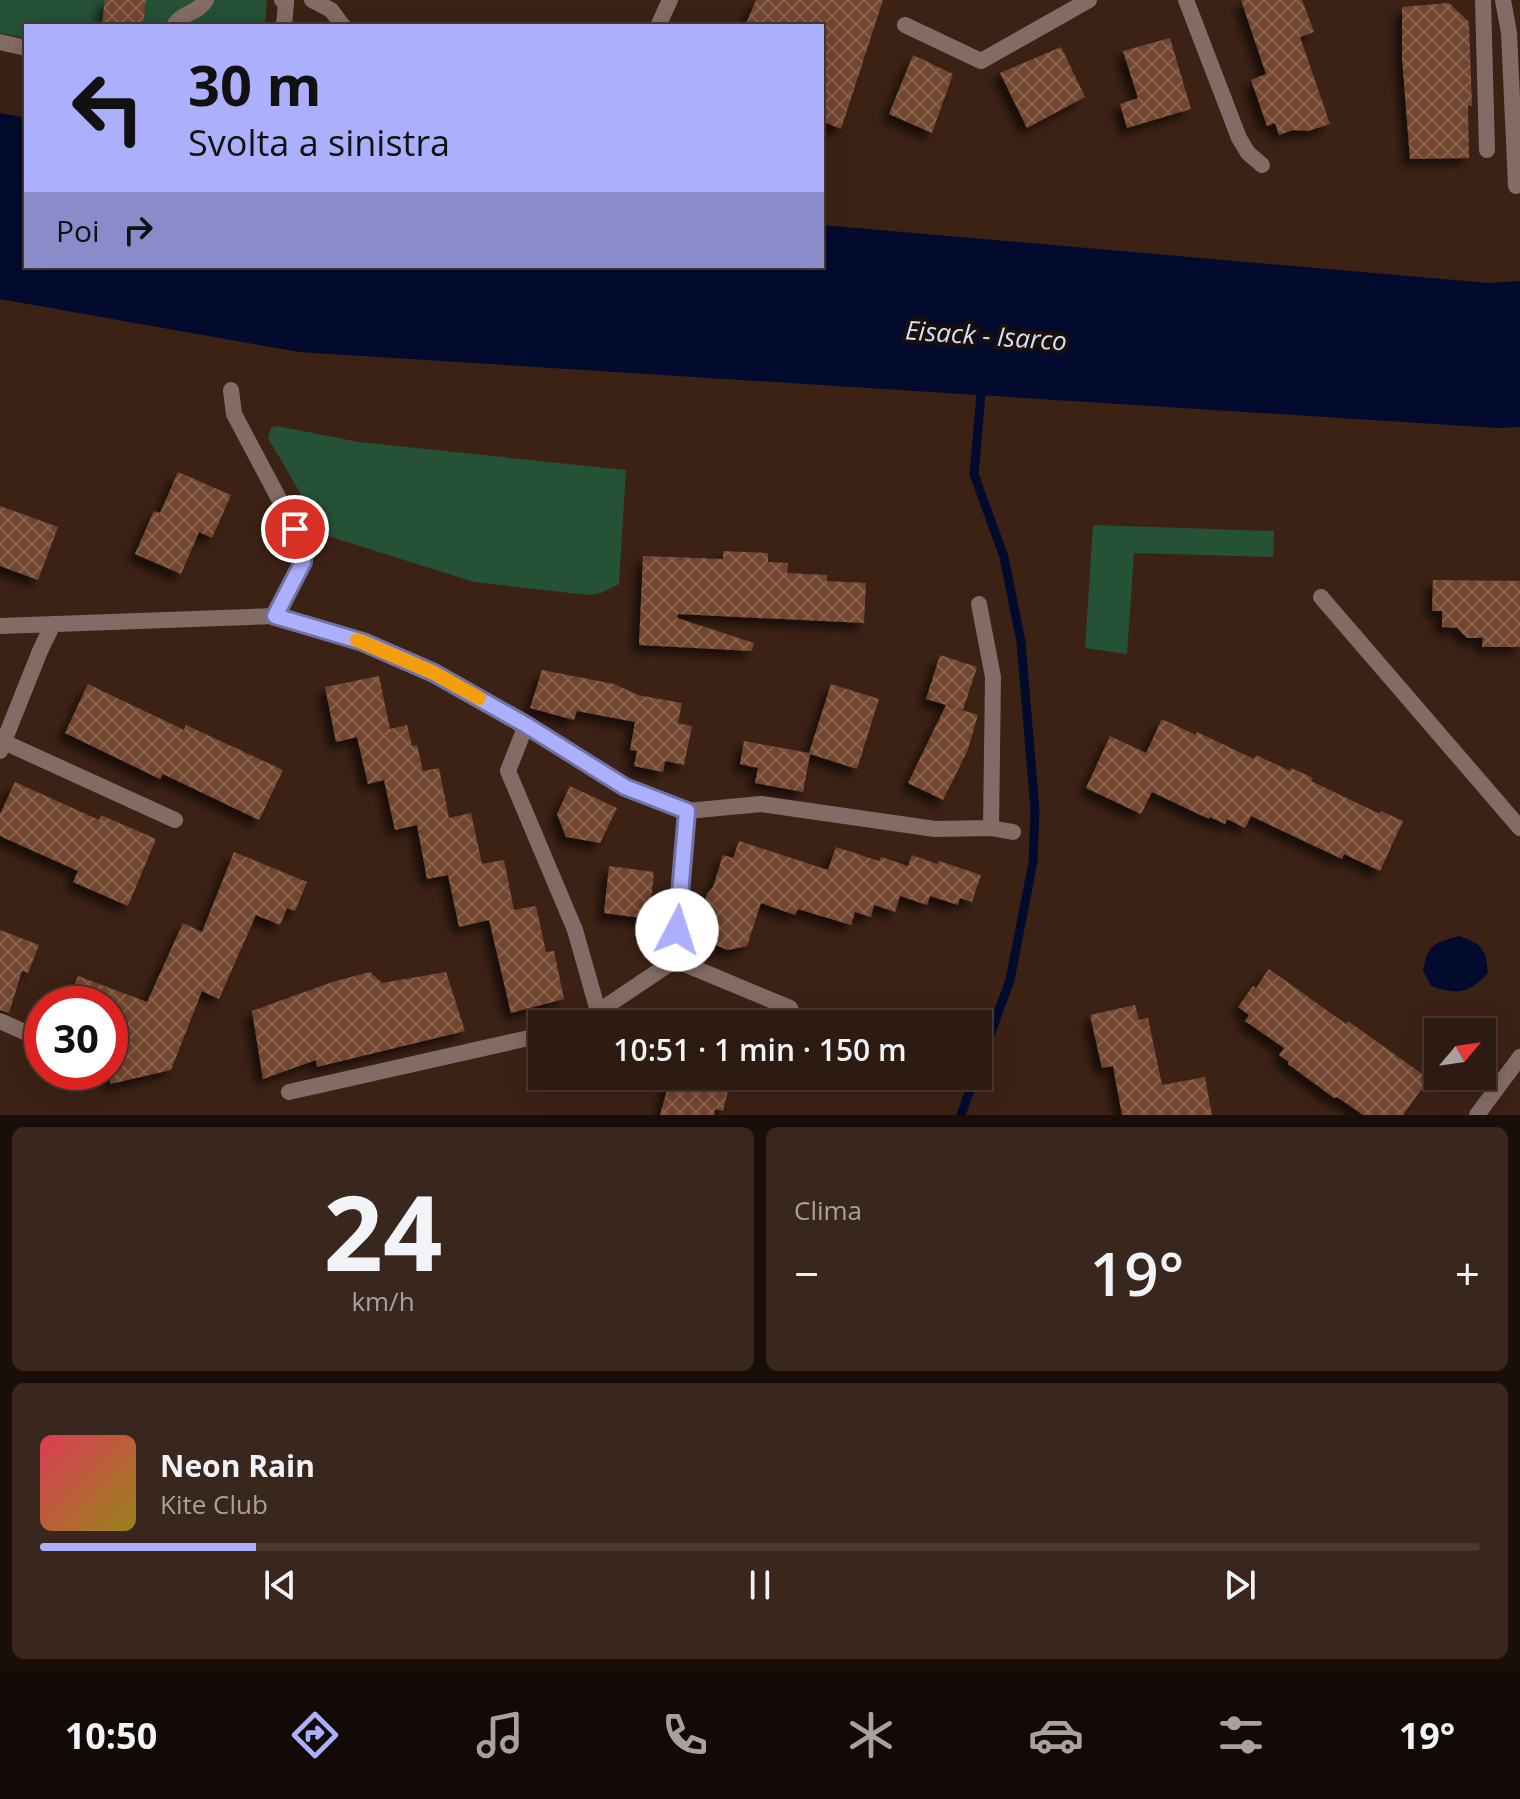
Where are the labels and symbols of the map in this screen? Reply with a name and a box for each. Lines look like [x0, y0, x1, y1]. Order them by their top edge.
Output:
water label: Eisack - Isarco [904, 311, 1068, 359]
pin [261, 495, 329, 563]
position arrow [635, 888, 719, 972]
speed limit sign: 30 [24, 986, 128, 1090]
north arrow [1424, 1018, 1496, 1090]

